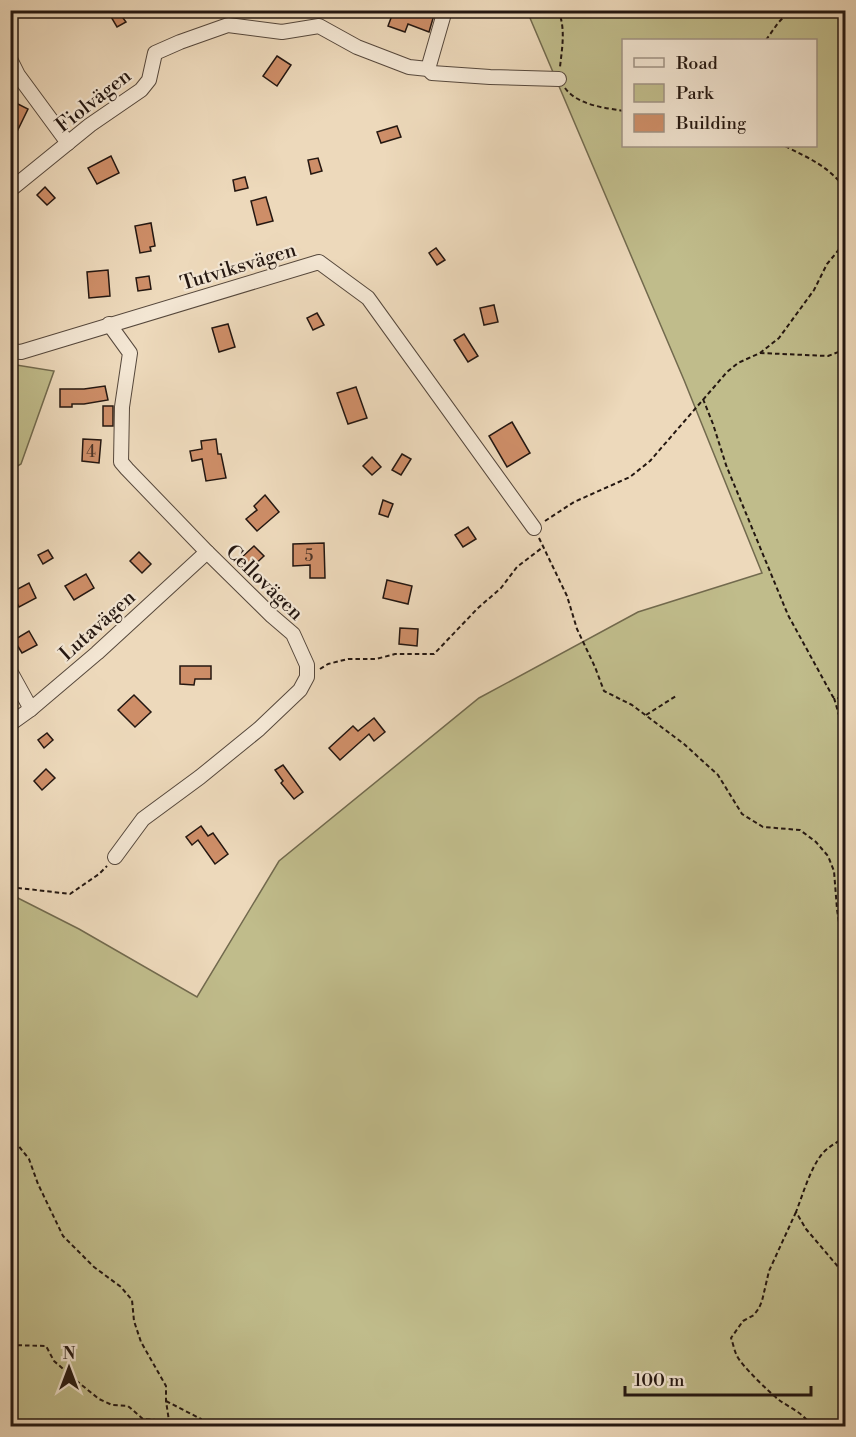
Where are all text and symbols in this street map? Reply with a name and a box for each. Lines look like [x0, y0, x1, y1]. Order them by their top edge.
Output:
legend [622, 39, 817, 147]
text: Road [676, 52, 719, 75]
street label: Fiolvägen [51, 64, 137, 138]
text: Park [676, 82, 715, 105]
text: Building [675, 112, 747, 135]
street label: Tutviksvägen [177, 238, 300, 297]
house number: 4 [86, 442, 96, 462]
street label: Cellovägen [220, 540, 308, 626]
house number: 5 [305, 546, 314, 566]
street label: Lutavägen [55, 585, 141, 667]
north arrow [39, 1338, 99, 1398]
text: N [63, 1344, 76, 1364]
scale bar [625, 1359, 811, 1397]
text: 100 m [634, 1369, 685, 1392]

